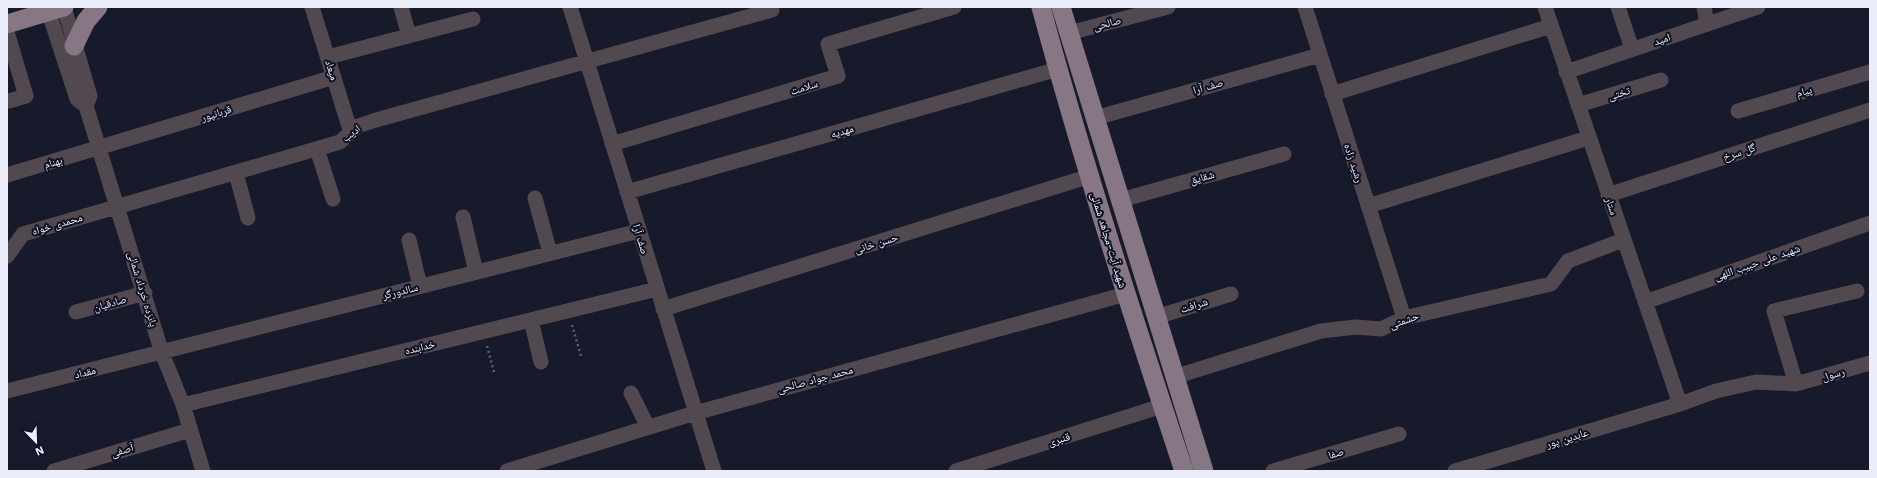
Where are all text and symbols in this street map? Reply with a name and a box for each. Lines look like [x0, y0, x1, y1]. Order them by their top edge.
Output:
street label: صالحی [1092, 13, 1123, 33]
street label: امید [1652, 31, 1672, 48]
street label: میعاد [322, 58, 341, 82]
street label: صف آرا [1192, 76, 1225, 97]
street label: سلامت [789, 77, 819, 98]
street label: پیام [1795, 83, 1814, 100]
street label: تختی [1606, 84, 1633, 103]
street label: قربانپور [198, 103, 233, 125]
street label: ادیب [339, 122, 363, 145]
street label: مهدیه [829, 122, 855, 141]
street label: گل سرخ [1721, 141, 1758, 164]
street label: رشید زاده [1341, 142, 1366, 184]
street label: بهنام [42, 154, 64, 171]
street label: شقایق [1188, 168, 1216, 187]
street label: شهید آیت-مجاهد شمالی [1088, 191, 1129, 290]
street label: ستار [1602, 194, 1621, 217]
street label: محمدی خواه [30, 211, 84, 238]
street label: صف آرا [630, 222, 651, 256]
street label: حسن خانی [853, 231, 899, 256]
street label: شهید علی حبیب اللهی [1712, 242, 1802, 283]
street label: پانزده خرداد شمالی [125, 250, 160, 329]
street label: سالدورگر [380, 281, 419, 302]
street label: صادقیان [92, 293, 128, 314]
street label: شرافت [1179, 295, 1209, 316]
street label: حشمتی [1388, 309, 1421, 332]
street label: خدابنده [404, 337, 437, 358]
street label: محمد جواد صالحی [776, 363, 854, 396]
street label: مقداد [73, 364, 97, 381]
street label: رسول [1820, 365, 1846, 384]
north arrow [16, 422, 56, 462]
street label: عابدین پور [1543, 426, 1590, 451]
street label: قنبری [1047, 430, 1072, 449]
street label: آصفی [109, 441, 135, 460]
text: N [33, 443, 46, 458]
street label: صفا [1327, 445, 1345, 462]

